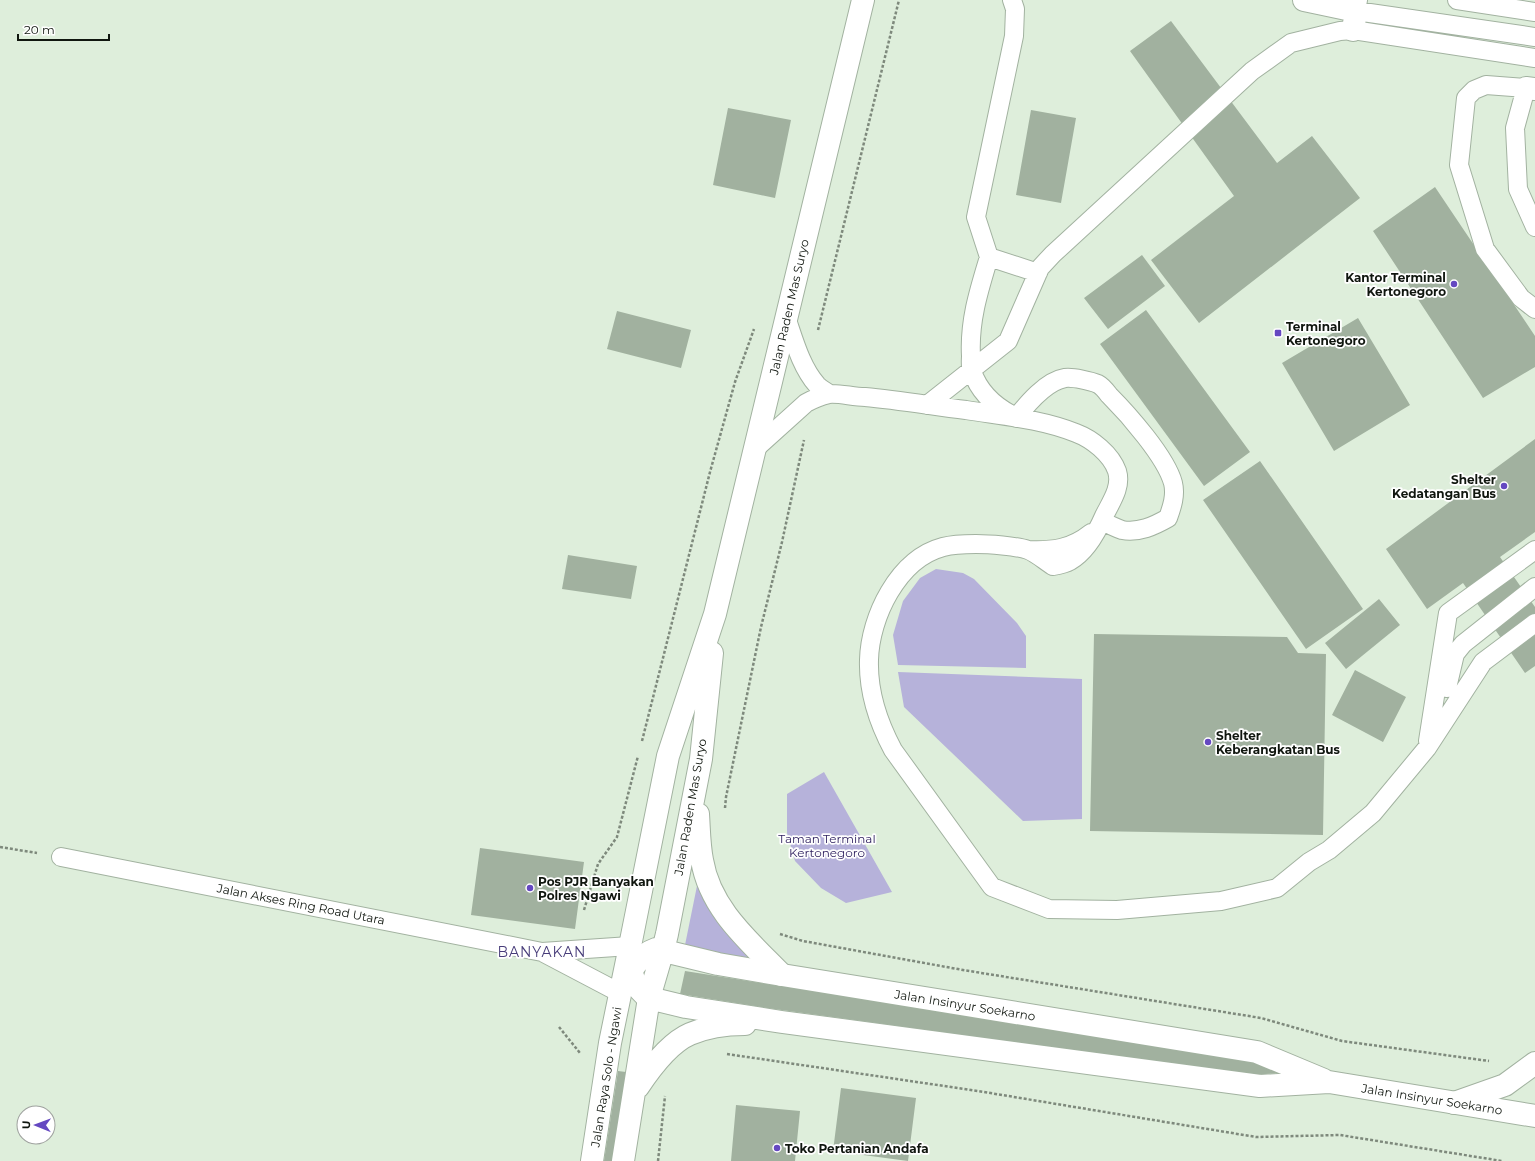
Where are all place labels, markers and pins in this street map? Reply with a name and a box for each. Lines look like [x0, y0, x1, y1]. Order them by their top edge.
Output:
place label: Kantor Terminal Kertonegoro [1345, 270, 1446, 299]
marker: Kantor Terminal Kertonegoro [1449, 279, 1459, 289]
place label: Terminal Kertonegoro [1286, 319, 1366, 348]
marker: Terminal Kertonegoro [1273, 328, 1283, 338]
place label: Shelter Kedatangan Bus [1392, 472, 1497, 501]
marker: Shelter Kedatangan Bus [1499, 481, 1509, 491]
place label: Shelter Keberangkatan Bus [1216, 728, 1341, 757]
marker: Shelter Keberangkatan Bus [1203, 737, 1213, 747]
place label: Pos PJR Banyakan Polres Ngawi [538, 874, 654, 903]
marker: Pos PJR Banyakan Polres Ngawi [525, 883, 535, 893]
place label: Toko Pertanian Andafa [785, 1141, 929, 1156]
marker: Toko Pertanian Andafa [772, 1143, 782, 1153]

